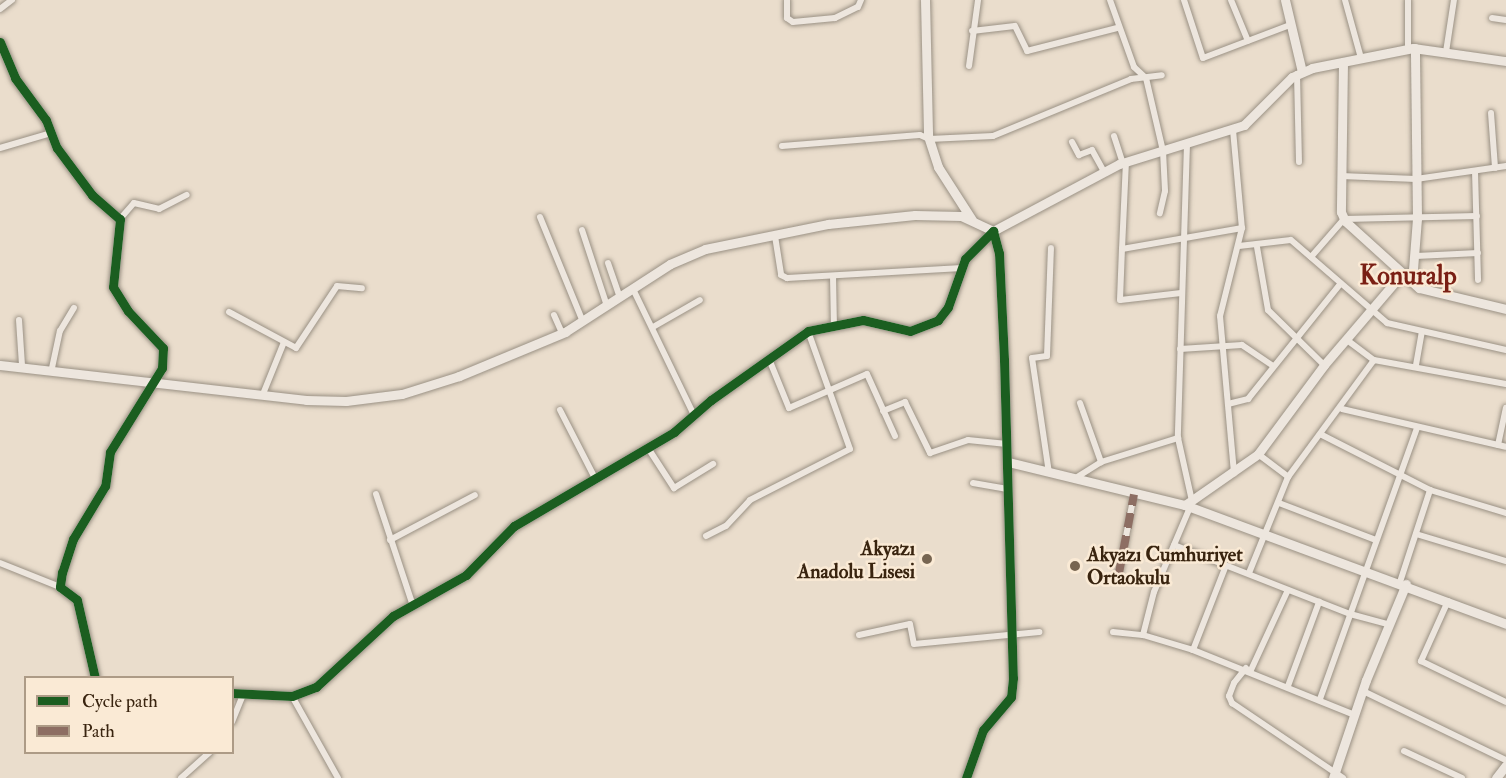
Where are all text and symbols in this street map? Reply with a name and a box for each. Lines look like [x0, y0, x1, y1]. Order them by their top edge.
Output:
district label: Konuralp [1359, 261, 1457, 293]
place label: Akyazı Anadolu Lisesi [798, 536, 915, 583]
place label: Akyazı Cumhuriyet Ortaokulu [1087, 542, 1243, 589]
marker: Akyazı Anadolu Lisesi [920, 552, 934, 566]
marker: Akyazı Cumhuriyet Ortaokulu [1068, 559, 1082, 573]
legend [24, 676, 234, 754]
text: Cycle path [82, 690, 158, 713]
text: Path [82, 720, 115, 743]

